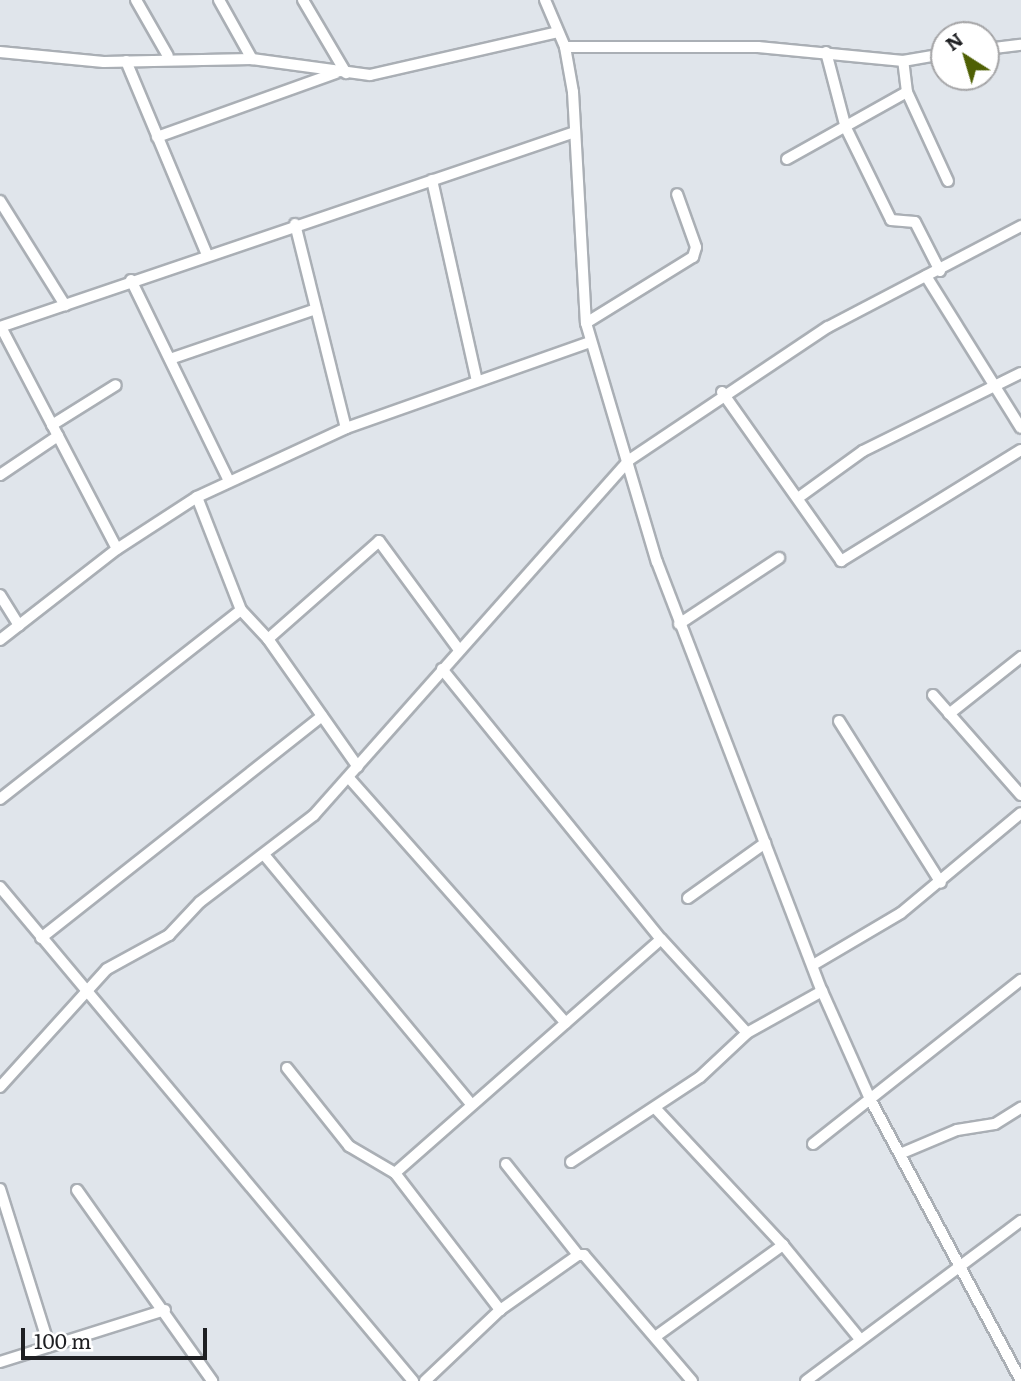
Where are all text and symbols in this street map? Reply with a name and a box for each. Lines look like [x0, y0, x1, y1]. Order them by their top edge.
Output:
north arrow [930, 21, 1000, 91]
text: N [939, 25, 968, 57]
scale bar [24, 1314, 210, 1358]
text: 100 m [34, 1324, 91, 1355]

